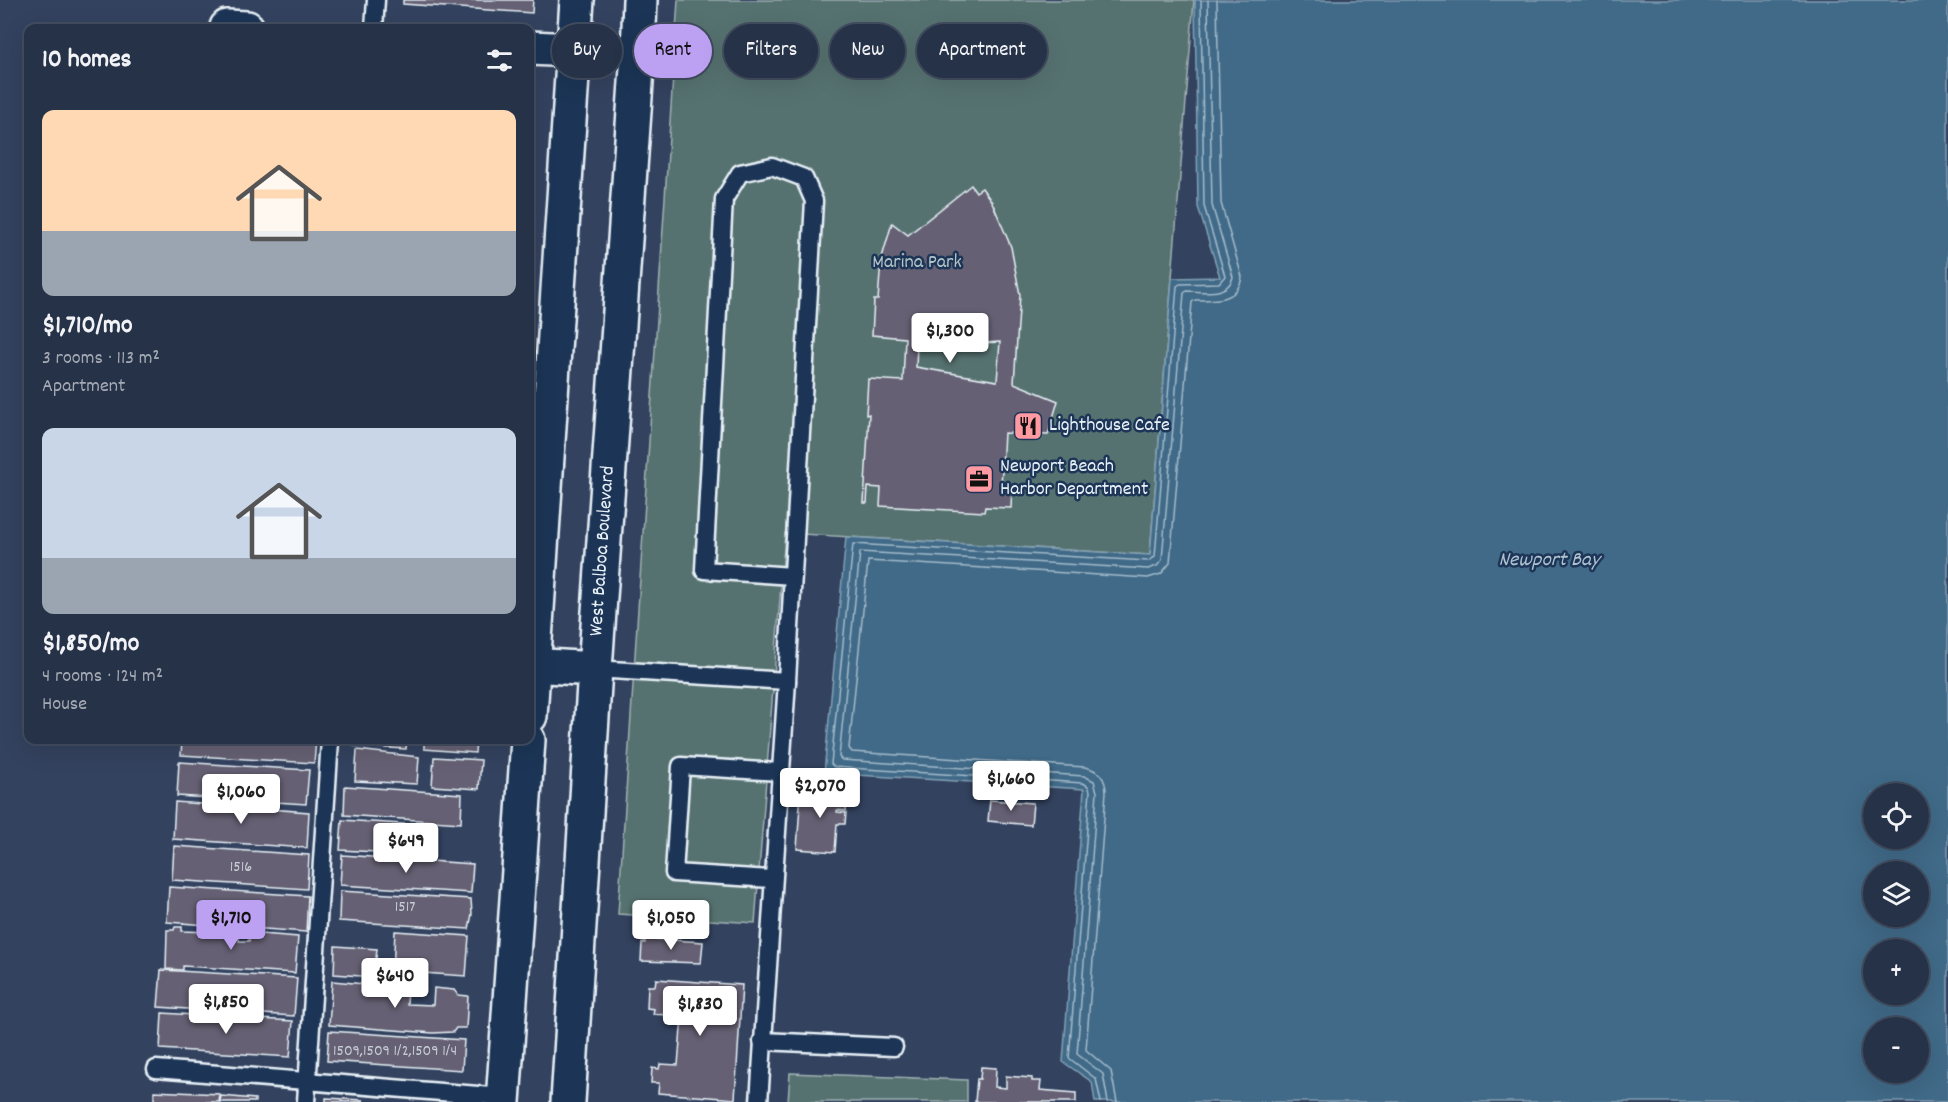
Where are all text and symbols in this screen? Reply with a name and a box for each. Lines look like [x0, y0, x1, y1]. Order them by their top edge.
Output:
chip: Buy [552, 24, 622, 78]
chip: Rent [634, 24, 712, 78]
chip: Filters [724, 24, 818, 78]
chip: New [830, 24, 905, 78]
chip: Apartment [917, 24, 1047, 78]
text: 10 homes [42, 42, 132, 79]
icon: filters [483, 44, 516, 77]
icon: home [225, 149, 333, 257]
park label: Marina Park [872, 249, 962, 277]
text: $1,710/mo [42, 308, 132, 345]
pin: $1,300 [901, 313, 999, 364]
text: $1,300 [926, 318, 975, 346]
text: 3 rooms · 113 m² [42, 345, 160, 373]
text: Apartment [42, 373, 125, 401]
restaurant icon: Lighthouse Cafe [1012, 410, 1044, 442]
place label: Lighthouse Cafe [1049, 412, 1170, 440]
place label: Newport Beach Harbor Department [1000, 453, 1148, 504]
office icon: Newport Beach Harbor Department [963, 463, 995, 495]
street label: West Balboa Boulevard [583, 465, 623, 637]
icon: home [225, 467, 333, 575]
water label: Newport Bay [1499, 546, 1602, 576]
text: $1,850/mo [42, 626, 139, 663]
text: 4 rooms · 124 m² [42, 663, 163, 691]
text: House [42, 691, 87, 719]
pin: $1,660 [962, 761, 1060, 812]
text: $1,660 [987, 766, 1035, 794]
pin: $2,070 [771, 768, 869, 819]
text: $2,070 [794, 773, 846, 801]
pin: $1,060 [192, 774, 290, 825]
text: $1,060 [216, 779, 266, 807]
map controls [1863, 783, 1929, 1083]
button: locate [1863, 783, 1929, 849]
pin: $649 [370, 823, 442, 874]
text: $649 [387, 828, 425, 856]
house number: 1516 [230, 856, 252, 879]
button: layers [1863, 861, 1929, 927]
house number: 1517 [395, 896, 415, 919]
pin: $1,710 [182, 900, 280, 951]
pin: $1,050 [622, 900, 720, 951]
text: $1,710 [210, 905, 252, 933]
text: $1,050 [646, 905, 696, 933]
button: + [1863, 939, 1929, 1005]
pin: $640 [359, 958, 431, 1009]
text: $640 [375, 963, 415, 991]
pin: $1,850 [177, 984, 275, 1035]
pin: $1,830 [651, 986, 749, 1037]
text: $1,850 [203, 989, 249, 1017]
text: $1,830 [677, 991, 723, 1019]
button: − [1863, 1017, 1929, 1083]
house number: 1509,1509 1/2,1509 1/4 [333, 1040, 457, 1063]

